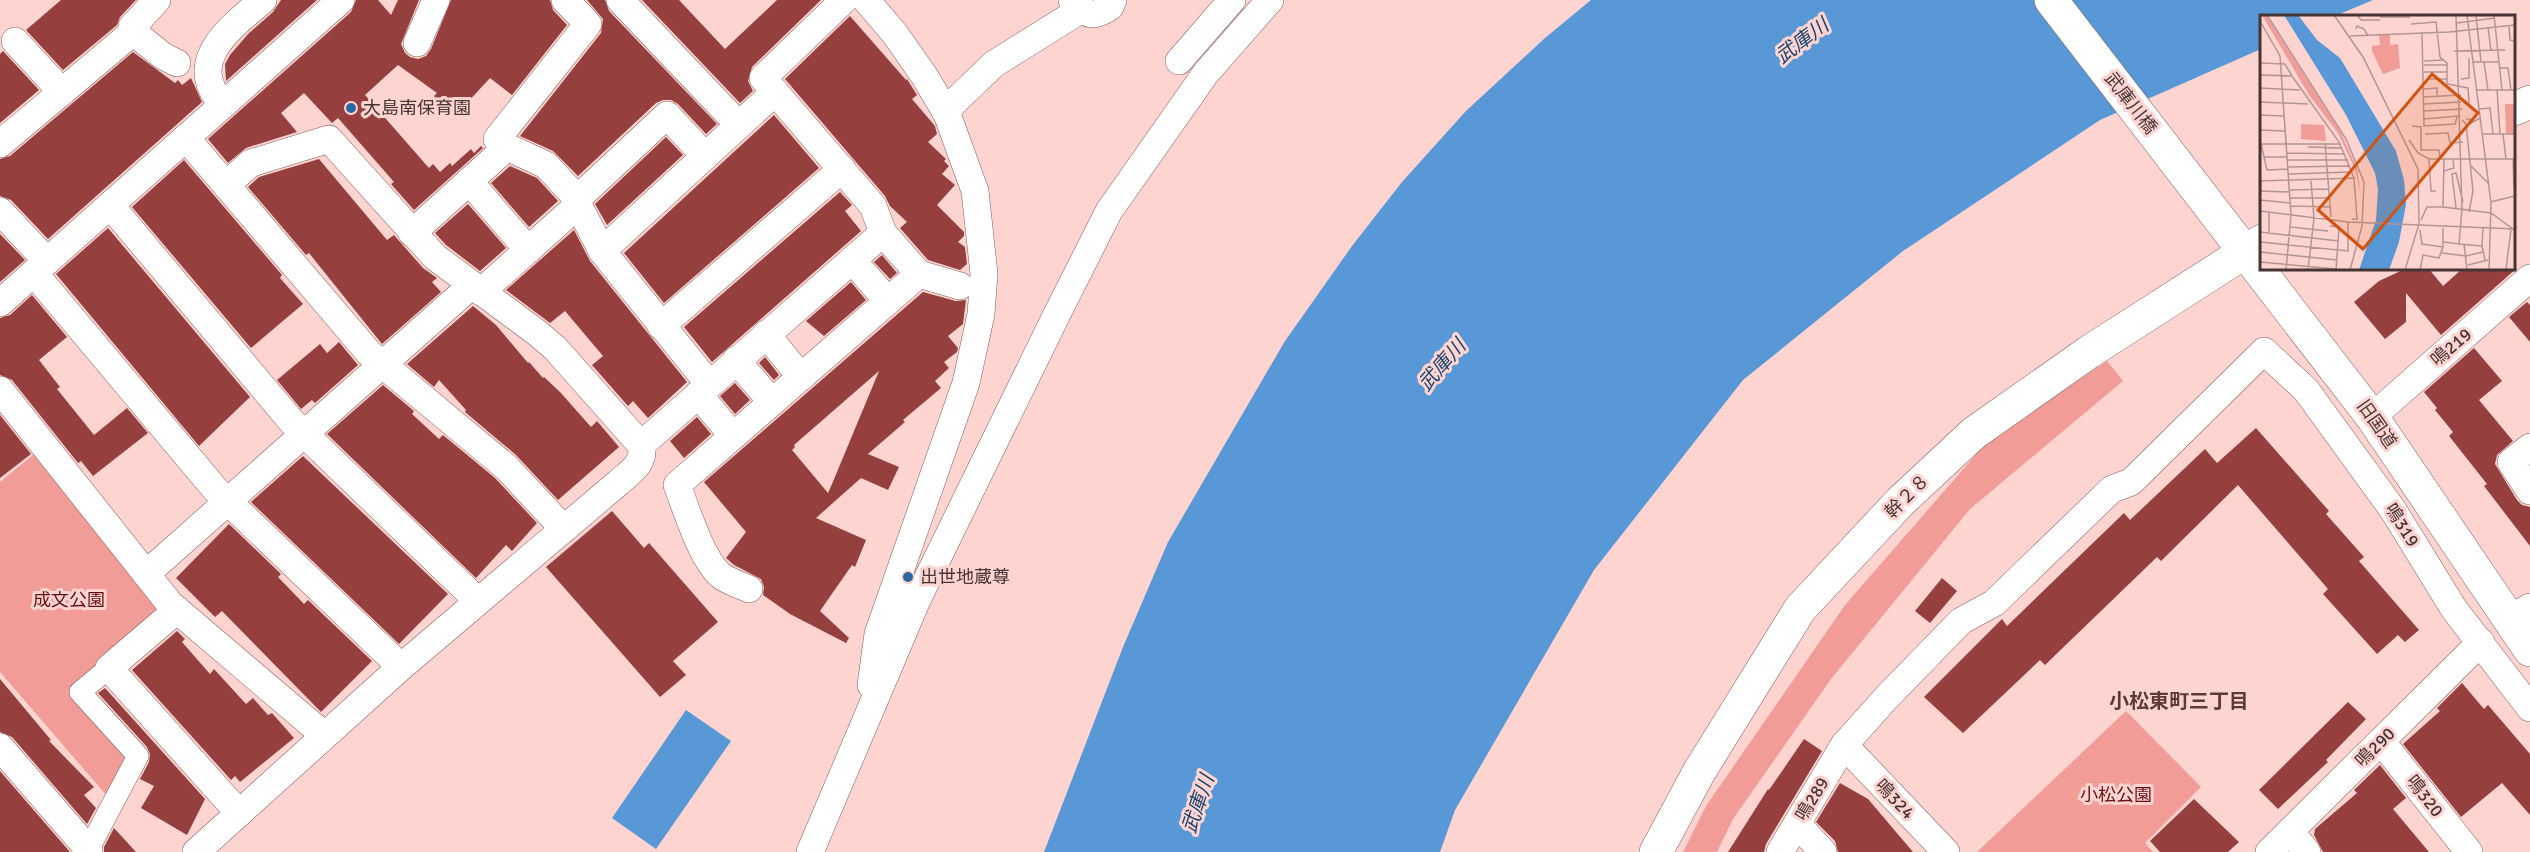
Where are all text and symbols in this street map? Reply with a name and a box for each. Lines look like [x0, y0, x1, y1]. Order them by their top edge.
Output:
water label: 武庫川 [1771, 12, 1835, 69]
inset map [2260, 15, 2515, 270]
street label: 武庫川橋 [2100, 68, 2162, 138]
place label: 大島南保育園 [363, 97, 471, 119]
marker: 大島南保育園 [344, 101, 358, 115]
street label: 鳴219 [2426, 323, 2476, 371]
water label: 武庫川 [1413, 333, 1472, 396]
street label: 旧国道 [2353, 396, 2401, 452]
street label: 幹２８ [1880, 469, 1934, 523]
street label: 鳴319 [2380, 499, 2424, 551]
place label: 出世地蔵尊 [920, 566, 1010, 588]
marker: 出世地蔵尊 [901, 570, 915, 584]
park label: 成文公園 [33, 589, 105, 611]
district label: 小松東町三丁目 [2109, 689, 2249, 714]
street label: 鳴290 [2351, 723, 2399, 771]
water label: 武庫川 [1176, 770, 1220, 836]
street label: 鳴320 [2402, 771, 2448, 821]
street label: 鳴289 [1790, 773, 1834, 825]
street label: 鳴324 [1871, 774, 1919, 824]
park label: 小松公園 [2080, 784, 2152, 806]

